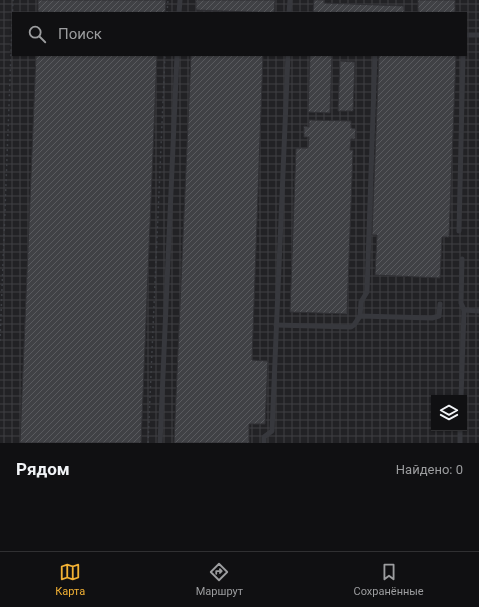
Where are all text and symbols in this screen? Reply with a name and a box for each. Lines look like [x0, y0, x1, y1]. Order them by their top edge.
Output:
search box [12, 12, 467, 56]
icon: search [26, 23, 48, 45]
text: Поиск [58, 25, 102, 43]
map controls [431, 395, 467, 431]
button: layers [431, 395, 467, 431]
text: Рядом [16, 459, 70, 479]
text: Найдено: 0 [396, 462, 463, 477]
tab: Карта [55, 561, 85, 598]
tab: Маршрут [196, 561, 243, 598]
tab: Сохранённые [354, 561, 424, 598]

